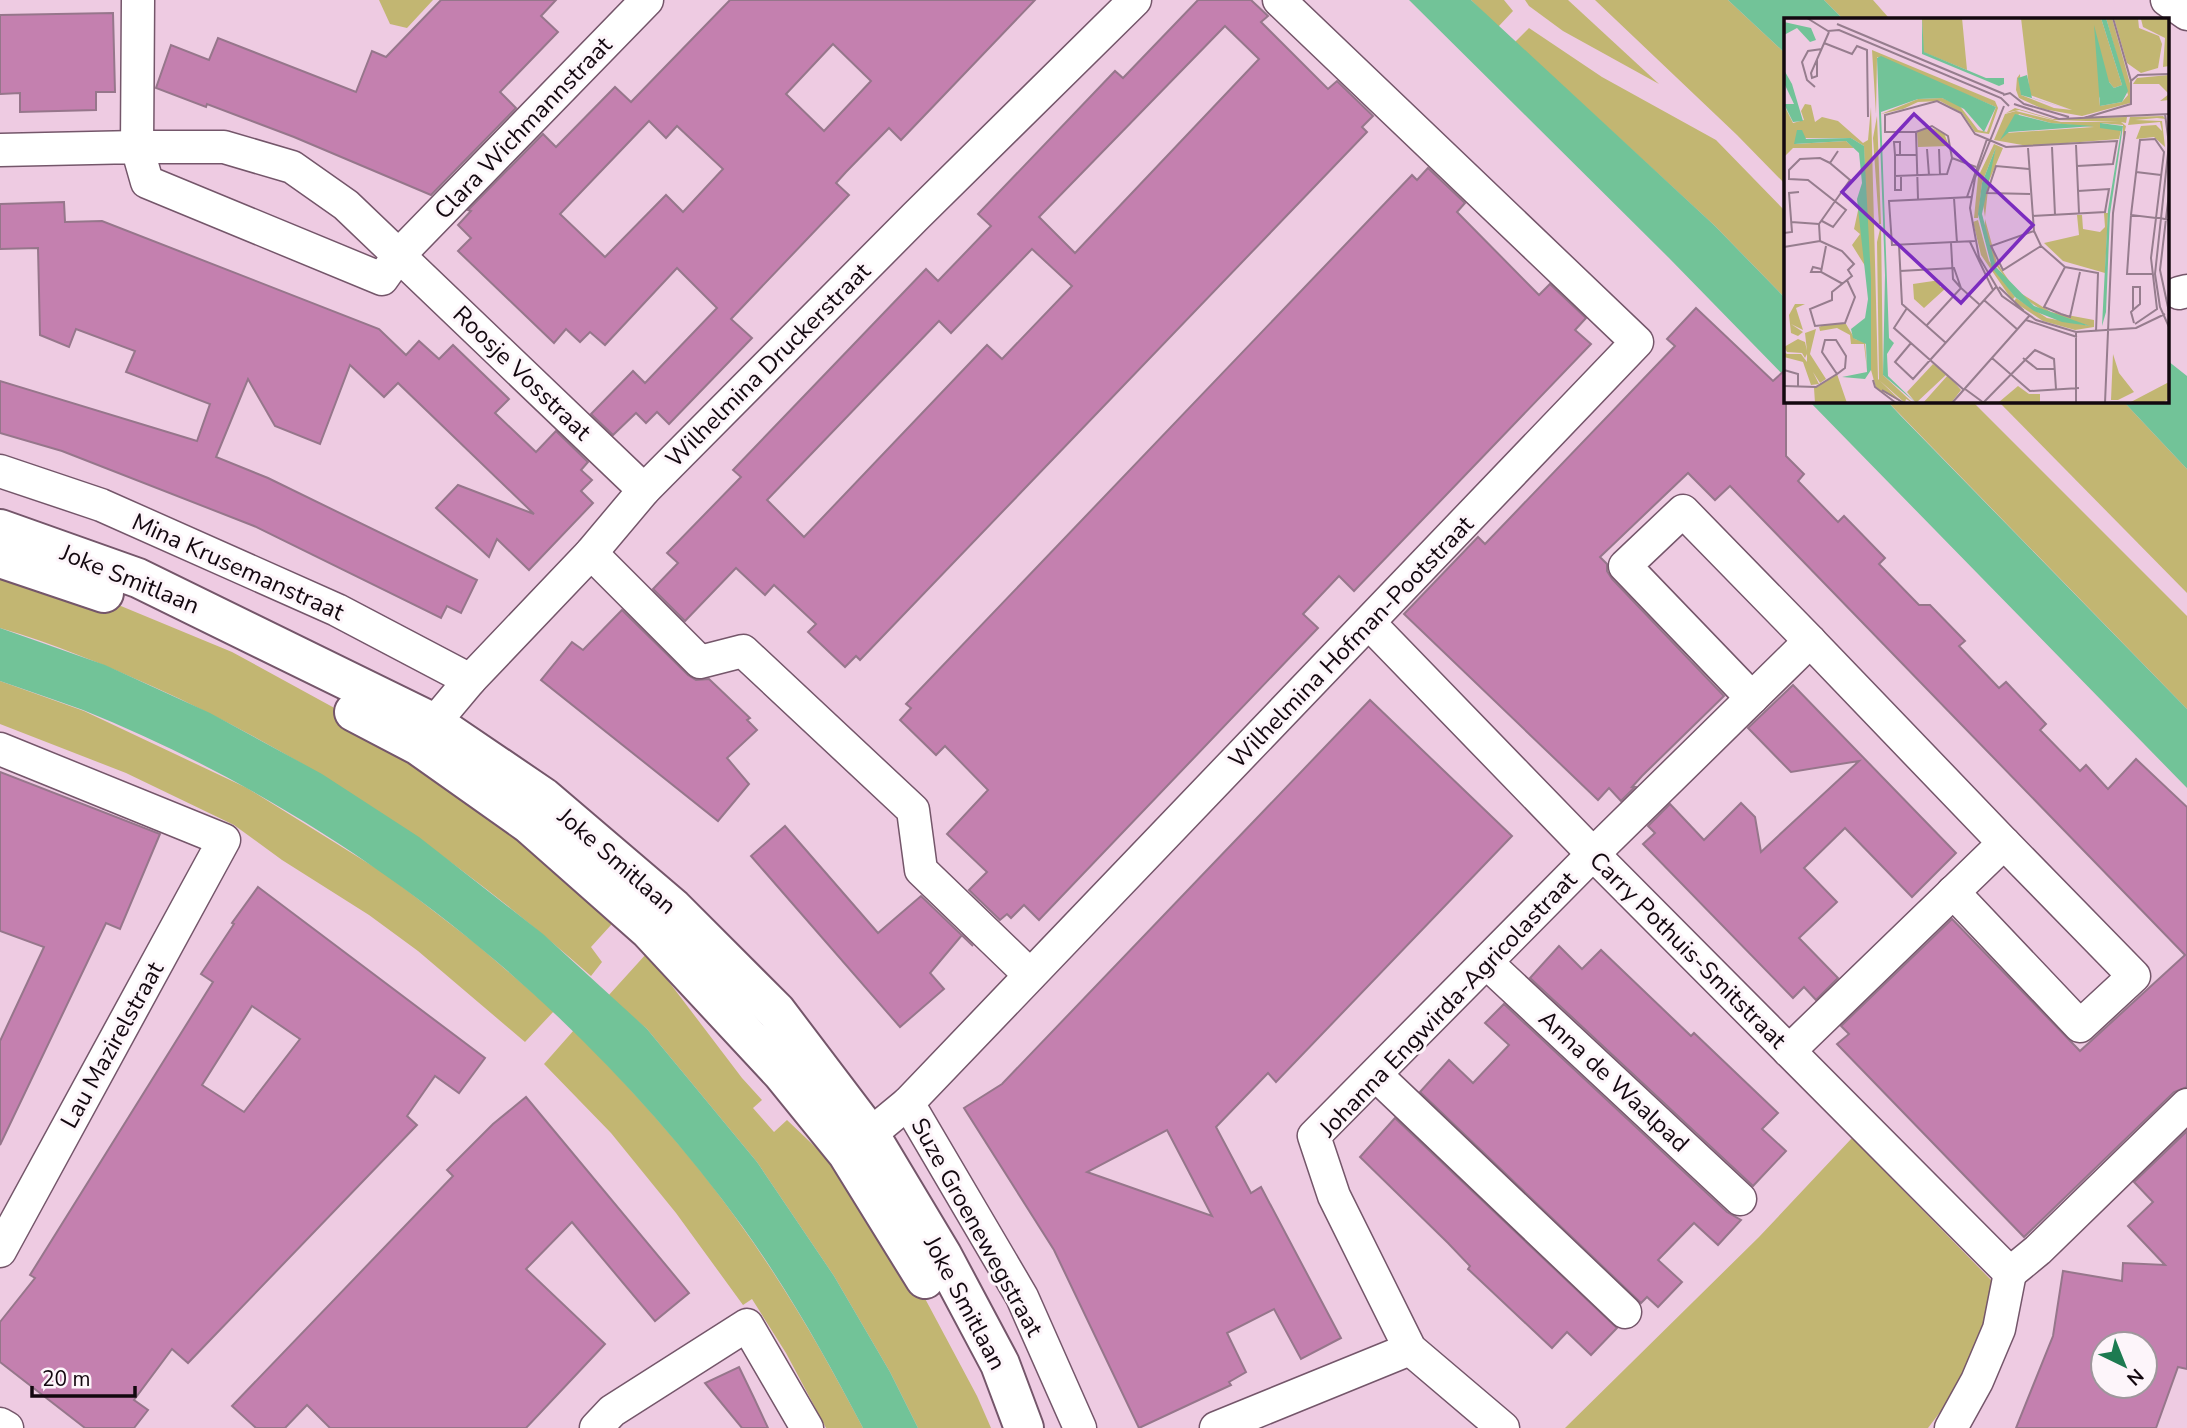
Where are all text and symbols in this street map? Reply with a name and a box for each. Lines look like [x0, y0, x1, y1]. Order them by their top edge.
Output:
inset map [1784, 18, 2170, 402]
street label: Clara Wichmannstraat [427, 29, 619, 226]
street label: Wilhelmina Druckerstraat [659, 255, 878, 474]
street label: Roosje Vosstraat [446, 299, 599, 448]
street label: Mina Krusemanstraat [127, 506, 350, 628]
street label: Wilhelmina Hofman-Pootstraat [1222, 508, 1481, 775]
street label: Joke Smitlaan [55, 536, 204, 621]
street label: Joke Smitlaan [550, 800, 683, 921]
street label: Carry Pothuis-Smitstraat [1582, 844, 1794, 1056]
street label: Johanna Engwirda-Agricolastraat [1312, 864, 1584, 1144]
street label: Lau Mazirelstraat [53, 956, 171, 1134]
street label: Anna de Waalpad [1532, 1003, 1696, 1159]
street label: Suze Groenewegstraat [904, 1112, 1051, 1343]
street label: Joke Smitlaan [916, 1230, 1014, 1375]
north arrow [2089, 1330, 2159, 1400]
scale bar [32, 1354, 135, 1398]
text: N [2121, 1362, 2149, 1391]
text: 20 m [42, 1365, 91, 1393]

